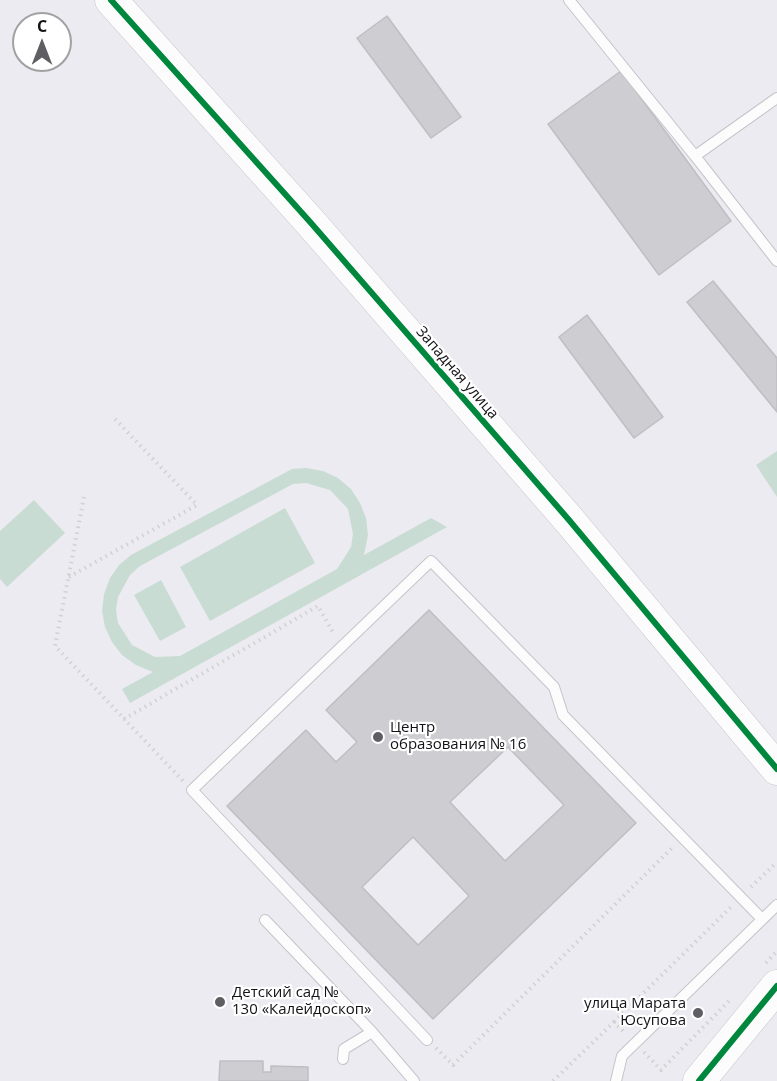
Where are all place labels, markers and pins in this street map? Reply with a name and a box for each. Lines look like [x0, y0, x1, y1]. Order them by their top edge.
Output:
place label: Центр образования № 16 [390, 719, 526, 754]
marker: Центр образования № 16 [371, 730, 385, 744]
place label: Детский сад № 130 «Калейдоскоп» [232, 984, 371, 1019]
marker: Детский сад № 130 «Калейдоскоп» [213, 995, 227, 1009]
place label: улица Марата Юсупова [584, 995, 686, 1030]
marker: улица Марата Юсупова [691, 1006, 705, 1020]

